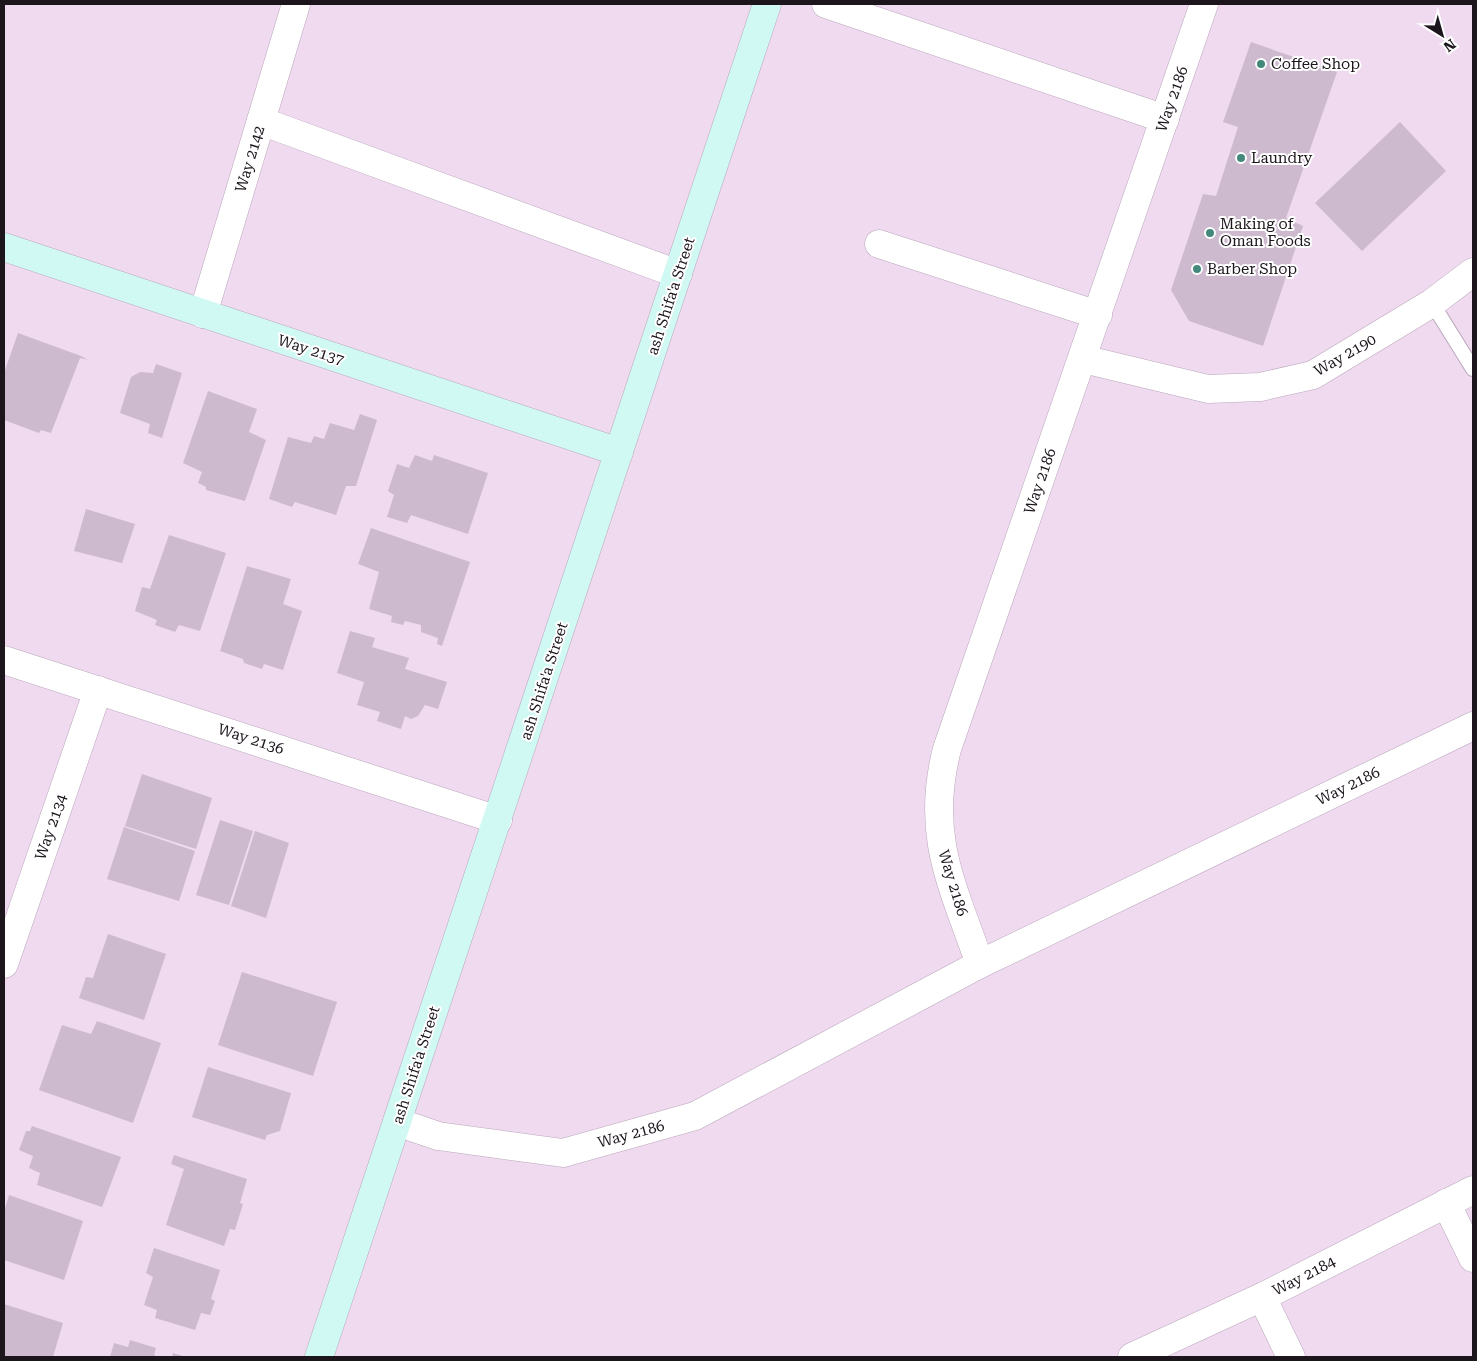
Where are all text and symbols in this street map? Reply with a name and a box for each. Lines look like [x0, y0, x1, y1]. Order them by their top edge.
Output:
north arrow [1417, 10, 1467, 60]
text: N [1441, 36, 1459, 55]
place label: Coffee Shop [1271, 55, 1360, 73]
marker: Coffee Shop [1255, 58, 1267, 70]
street label: Way 2186 [1152, 64, 1192, 134]
street label: Way 2142 [231, 124, 269, 194]
place label: Laundry [1251, 149, 1313, 167]
marker: Laundry [1235, 152, 1247, 164]
place label: Making of Oman Foods [1220, 215, 1311, 250]
marker: Making of Oman Foods [1204, 227, 1216, 239]
street label: ash Shifa'a Street [643, 234, 699, 357]
place label: Barber Shop [1207, 260, 1297, 278]
marker: Barber Shop [1191, 263, 1203, 275]
street label: Way 2190 [1311, 330, 1379, 380]
street label: Way 2137 [276, 331, 346, 369]
street label: Way 2186 [1020, 446, 1060, 516]
street label: ash Shifa'a Street [516, 619, 572, 742]
street label: Way 2136 [216, 720, 286, 758]
street label: Way 2186 [1313, 763, 1383, 809]
street label: Way 2134 [31, 791, 71, 862]
street label: Way 2186 [934, 848, 972, 918]
street label: ash Shifa'a Street [388, 1003, 444, 1126]
street label: Way 2186 [596, 1116, 666, 1152]
street label: Way 2184 [1269, 1252, 1339, 1300]

